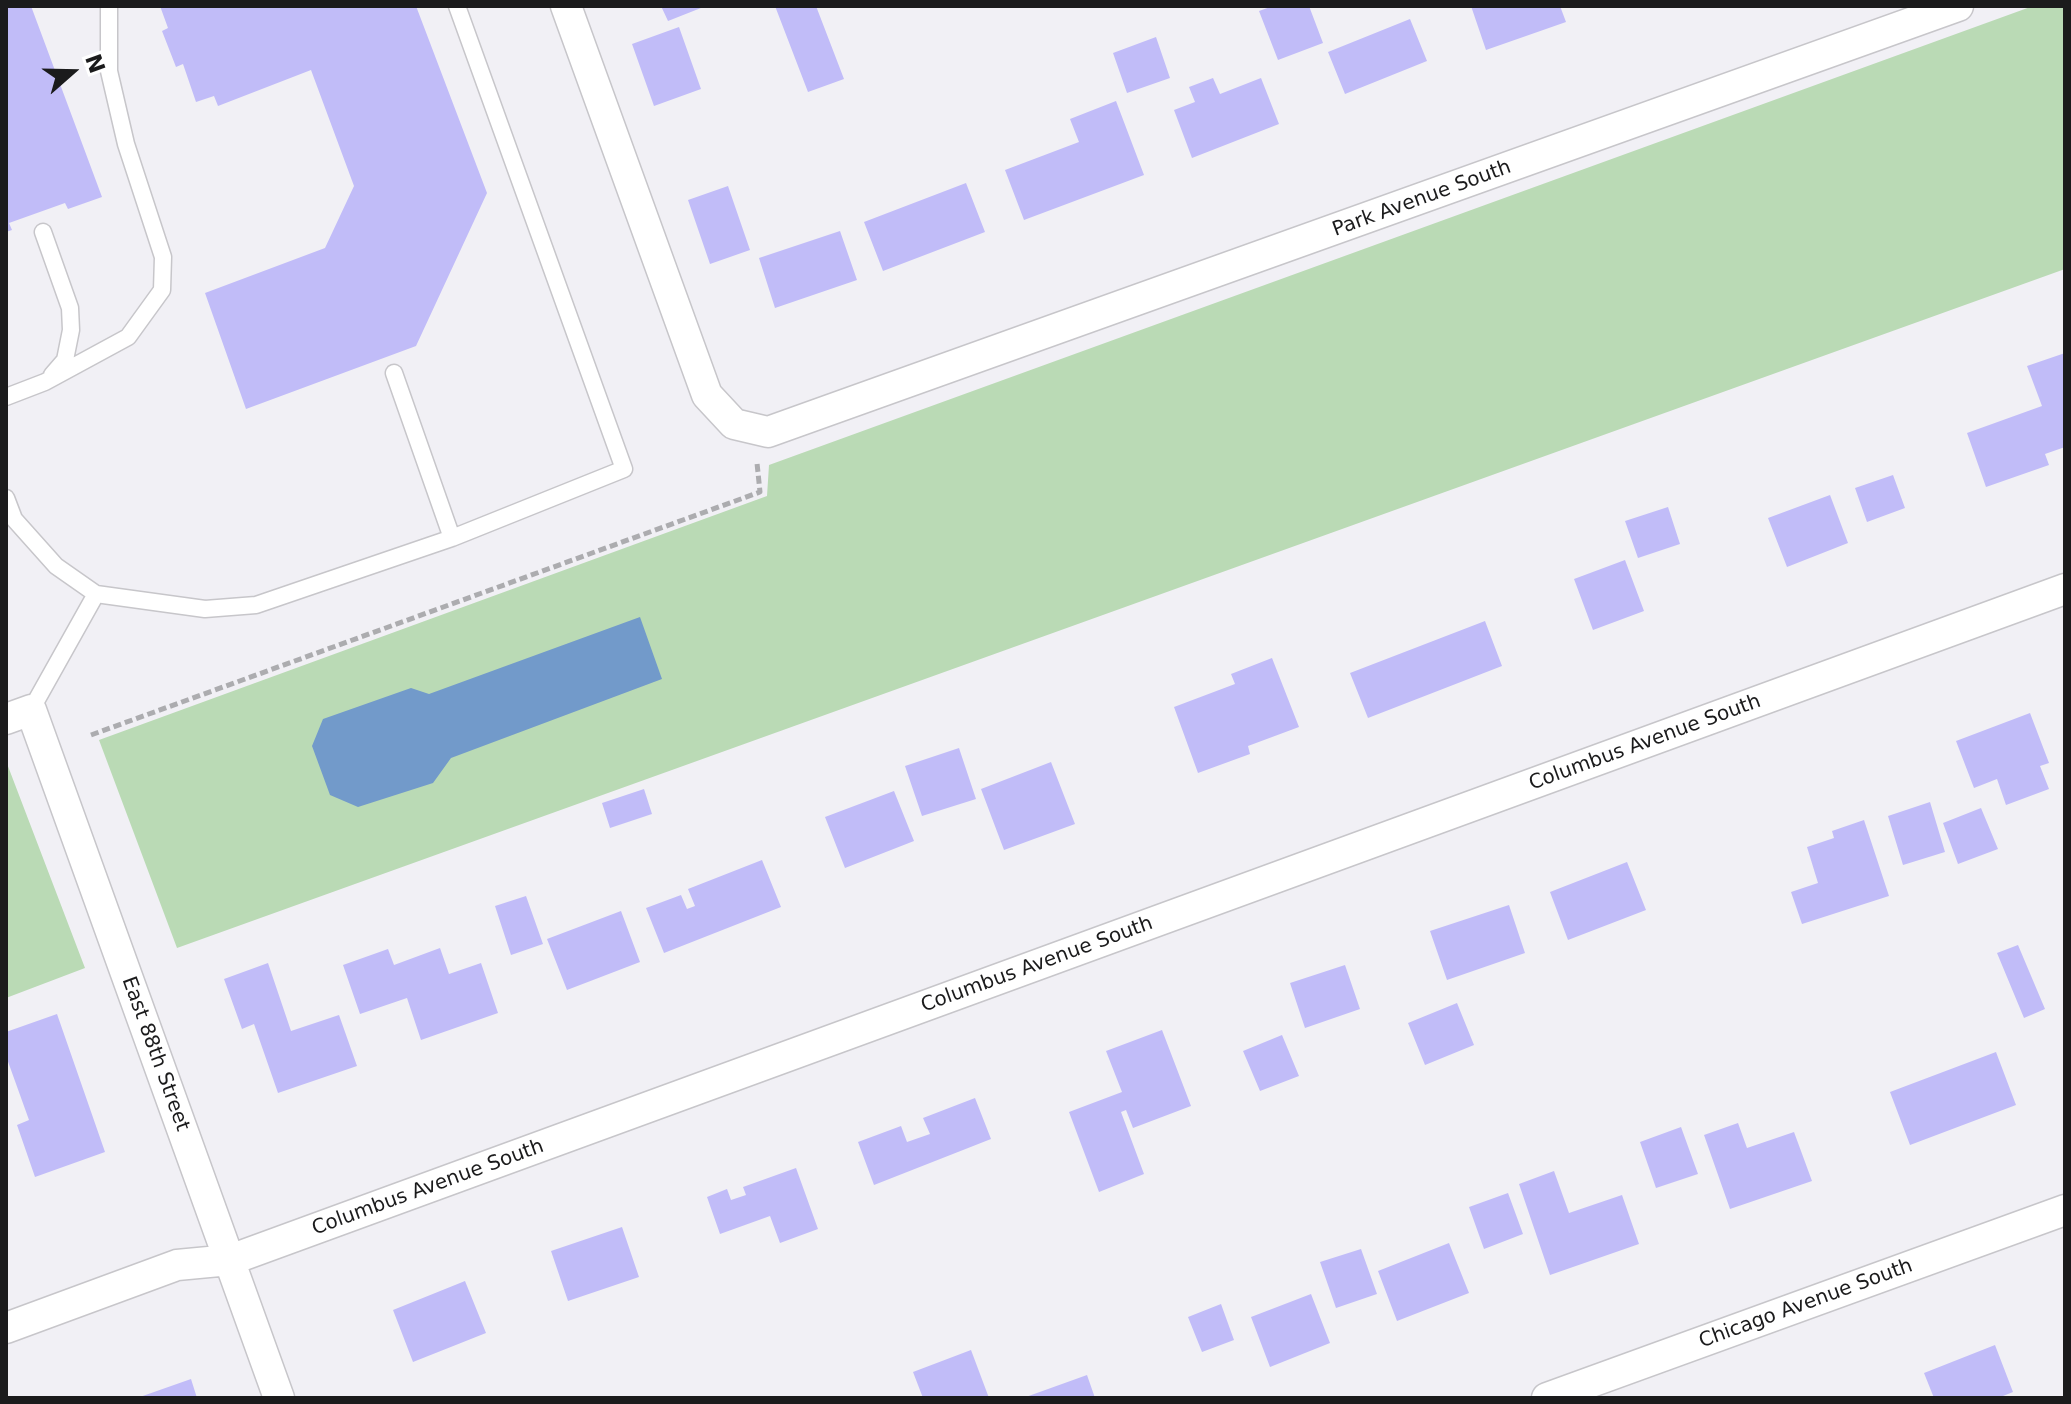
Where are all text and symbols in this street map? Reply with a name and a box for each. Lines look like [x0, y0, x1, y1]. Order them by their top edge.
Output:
north arrow [32, 32, 112, 112]
text: N [80, 51, 110, 77]
street label: Park Avenue South [1329, 156, 1515, 242]
street label: Columbus Avenue South [1526, 690, 1764, 796]
street label: Columbus Avenue South [918, 912, 1156, 1018]
street label: East 88th Street [116, 973, 194, 1135]
street label: Columbus Avenue South [309, 1135, 547, 1241]
street label: Chicago Avenue South [1696, 1254, 1916, 1354]

